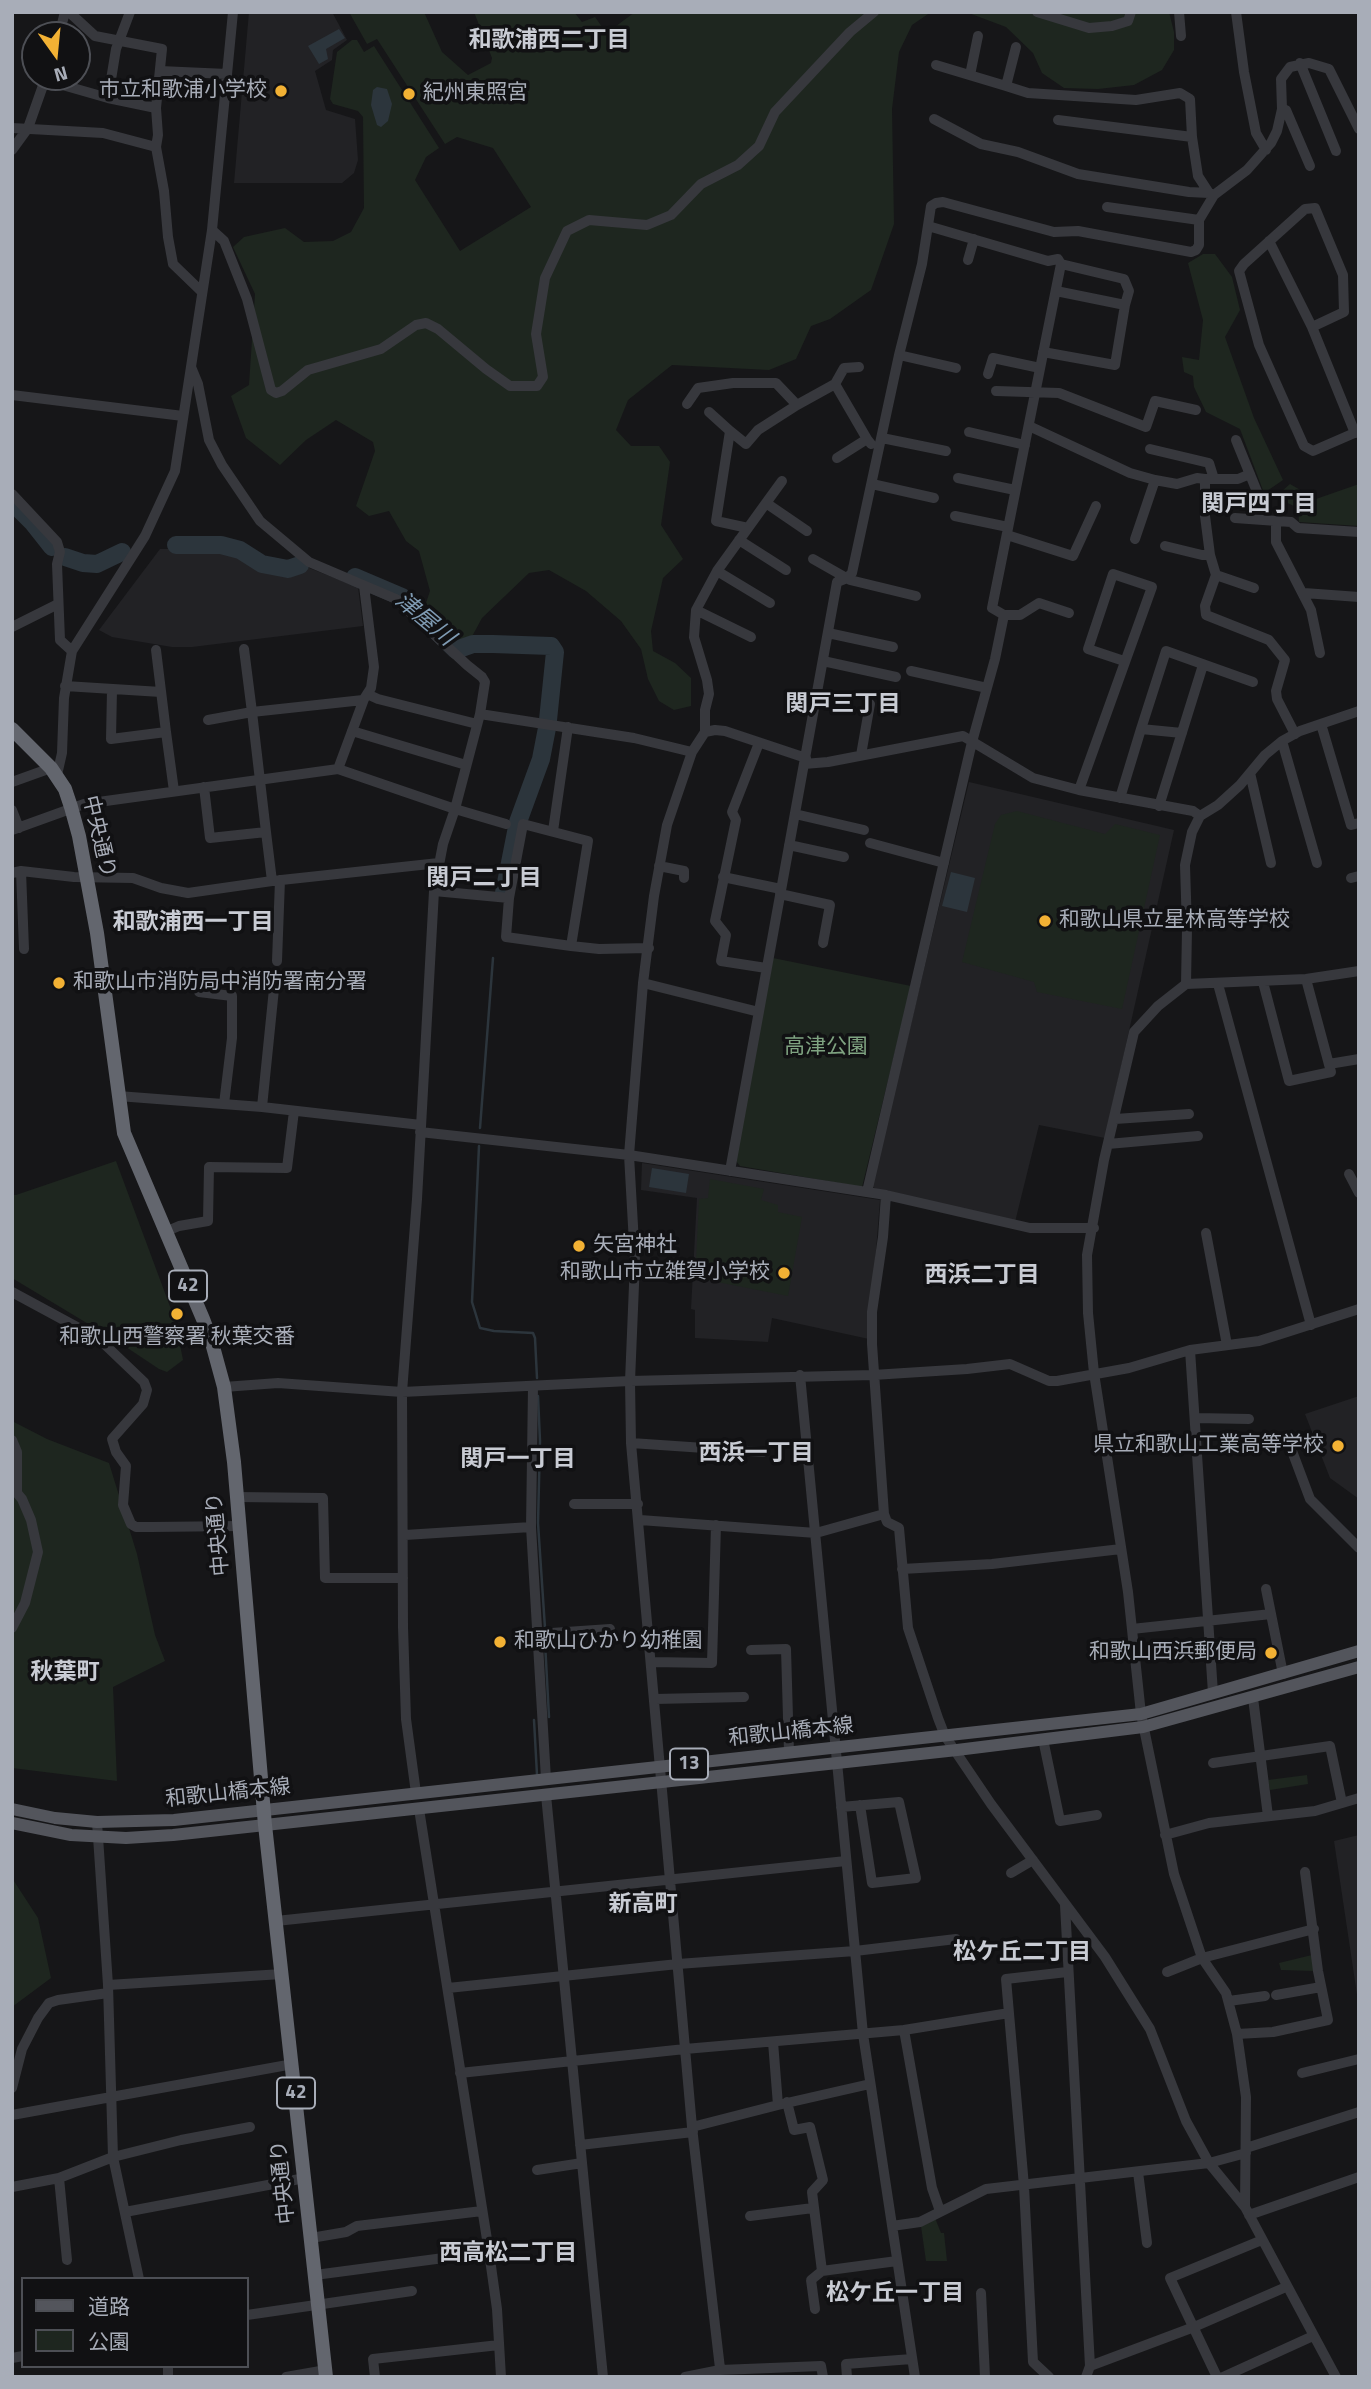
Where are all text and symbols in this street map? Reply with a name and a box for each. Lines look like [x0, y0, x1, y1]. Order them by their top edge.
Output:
north arrow [21, 21, 91, 91]
district label: 和歌浦西二丁目 [469, 27, 629, 55]
text: N [51, 59, 71, 91]
place label: 市立和歌浦小学校 [99, 78, 267, 104]
place label: 紀州東照宮 [423, 81, 528, 107]
marker: 市立和歌浦小学校 [273, 83, 289, 99]
marker: 紀州東照宮 [401, 86, 417, 102]
district label: 関戸四丁目 [1202, 491, 1316, 519]
water label: 津屋川 [389, 587, 459, 653]
district label: 関戸三丁目 [786, 691, 900, 719]
street label: 中央通り [76, 793, 120, 881]
district label: 関戸二丁目 [427, 865, 541, 893]
place label: 和歌山県立星林高等学校 [1059, 908, 1290, 934]
district label: 和歌浦西一丁目 [113, 909, 273, 937]
marker: 和歌山県立星林高等学校 [1037, 913, 1053, 929]
place label: 和歌山市消防局中消防署南分署 [73, 970, 367, 996]
marker: 和歌山市消防局中消防署南分署 [51, 975, 67, 991]
park label: 高津公園 [784, 1035, 868, 1061]
place label: 矢宮神社 [593, 1233, 677, 1259]
marker: 矢宮神社 [571, 1238, 587, 1254]
place label: 和歌山市立雑賀小学校 [560, 1260, 770, 1286]
district label: 西浜二丁目 [925, 1262, 1039, 1290]
marker: 和歌山市立雑賀小学校 [776, 1265, 792, 1281]
road number: 42 [169, 1270, 207, 1302]
marker: 和歌山西警察署 秋葉交番 [169, 1306, 185, 1322]
place label: 和歌山西警察署 秋葉交番 [59, 1325, 295, 1351]
place label: 県立和歌山工業高等学校 [1093, 1433, 1324, 1459]
marker: 県立和歌山工業高等学校 [1330, 1438, 1346, 1454]
district label: 西浜一丁目 [699, 1440, 813, 1468]
district label: 関戸一丁目 [461, 1446, 575, 1474]
street label: 中央通り [203, 1491, 235, 1577]
place label: 和歌山ひかり幼稚園 [514, 1629, 703, 1655]
marker: 和歌山ひかり幼稚園 [492, 1634, 508, 1650]
place label: 和歌山西浜郵便局 [1089, 1640, 1257, 1666]
marker: 和歌山西浜郵便局 [1263, 1645, 1279, 1661]
district label: 秋葉町 [31, 1659, 99, 1687]
street label: 和歌山橋本線 [727, 1714, 855, 1752]
road number: 13 [670, 1748, 708, 1780]
street label: 和歌山橋本線 [164, 1775, 292, 1813]
district label: 新高町 [609, 1891, 677, 1919]
district label: 松ケ丘二丁目 [953, 1939, 1091, 1967]
road number: 42 [277, 2078, 315, 2108]
street label: 中央通り [267, 2139, 301, 2225]
district label: 西高松二丁目 [439, 2240, 577, 2268]
legend [21, 2277, 248, 2368]
district label: 松ケ丘一丁目 [826, 2280, 964, 2308]
text: 道路 [88, 2290, 130, 2322]
text: 公園 [88, 2325, 130, 2357]

